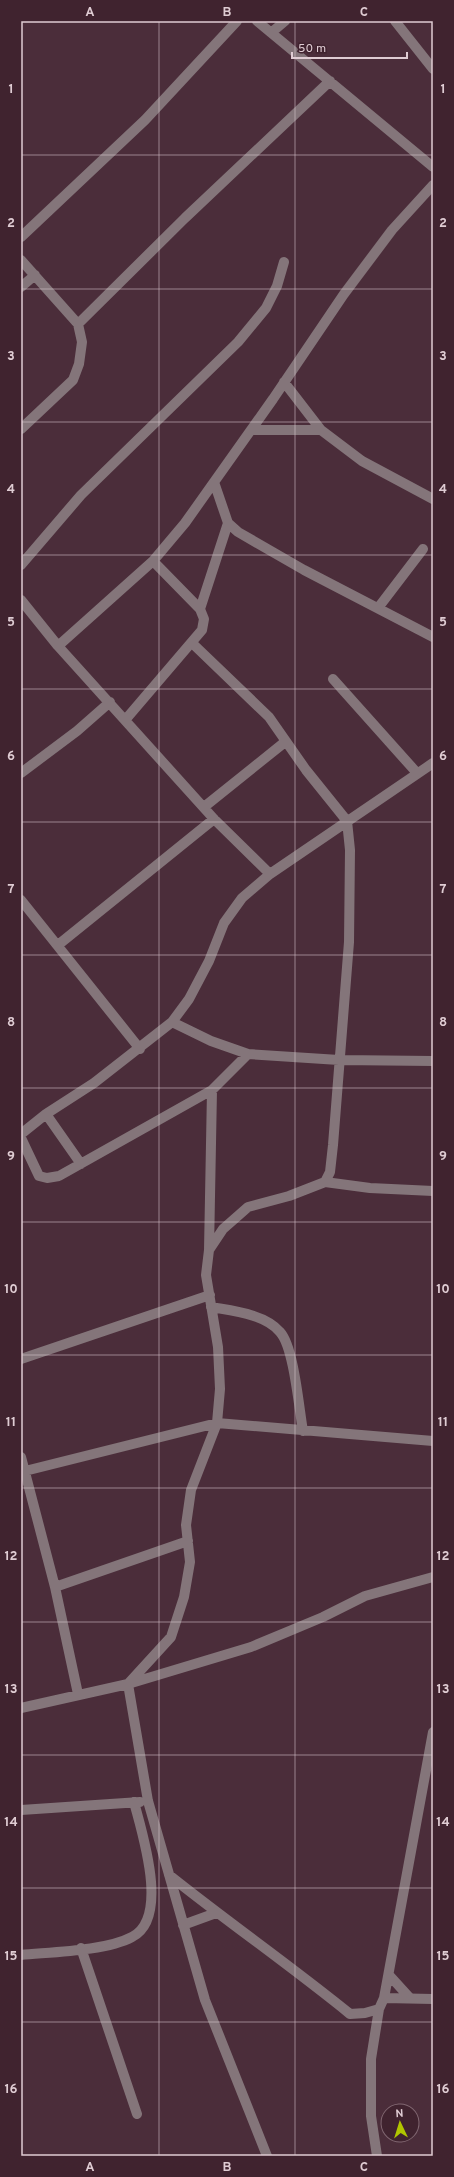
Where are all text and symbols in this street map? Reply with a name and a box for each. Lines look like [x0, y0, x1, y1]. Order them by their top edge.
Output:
text: A [85, 5, 95, 21]
text: B [223, 5, 232, 21]
text: C [360, 5, 368, 21]
scale bar [292, 34, 407, 60]
text: 50 m [298, 41, 326, 57]
text: 1 [8, 82, 14, 98]
text: 1 [440, 82, 446, 98]
text: 2 [7, 216, 15, 232]
text: 2 [439, 216, 447, 232]
text: 3 [7, 349, 15, 365]
text: 3 [439, 349, 447, 365]
text: 4 [7, 482, 15, 498]
text: 4 [439, 482, 447, 498]
text: 5 [7, 615, 15, 631]
text: 5 [439, 615, 447, 631]
text: 6 [7, 749, 15, 765]
text: 6 [439, 749, 447, 765]
text: 7 [8, 882, 15, 898]
text: 7 [440, 882, 447, 898]
text: 8 [7, 1015, 15, 1031]
text: 8 [439, 1015, 447, 1031]
text: 9 [7, 1149, 15, 1165]
text: 9 [439, 1149, 447, 1165]
text: 10 [4, 1282, 18, 1298]
text: 10 [436, 1282, 450, 1298]
text: 11 [6, 1415, 16, 1431]
text: 11 [438, 1415, 448, 1431]
text: 12 [4, 1549, 18, 1565]
text: 12 [436, 1549, 450, 1565]
text: 13 [5, 1682, 18, 1698]
text: 13 [437, 1682, 450, 1698]
text: 14 [4, 1815, 18, 1831]
text: 14 [436, 1815, 450, 1831]
text: 15 [4, 1949, 18, 1965]
text: 15 [436, 1949, 450, 1965]
text: 16 [4, 2082, 18, 2098]
text: 16 [436, 2082, 450, 2098]
north arrow [380, 2103, 420, 2143]
text: N [395, 2107, 404, 2121]
text: A [85, 2160, 95, 2176]
text: B [223, 2160, 232, 2176]
text: C [360, 2160, 368, 2176]

